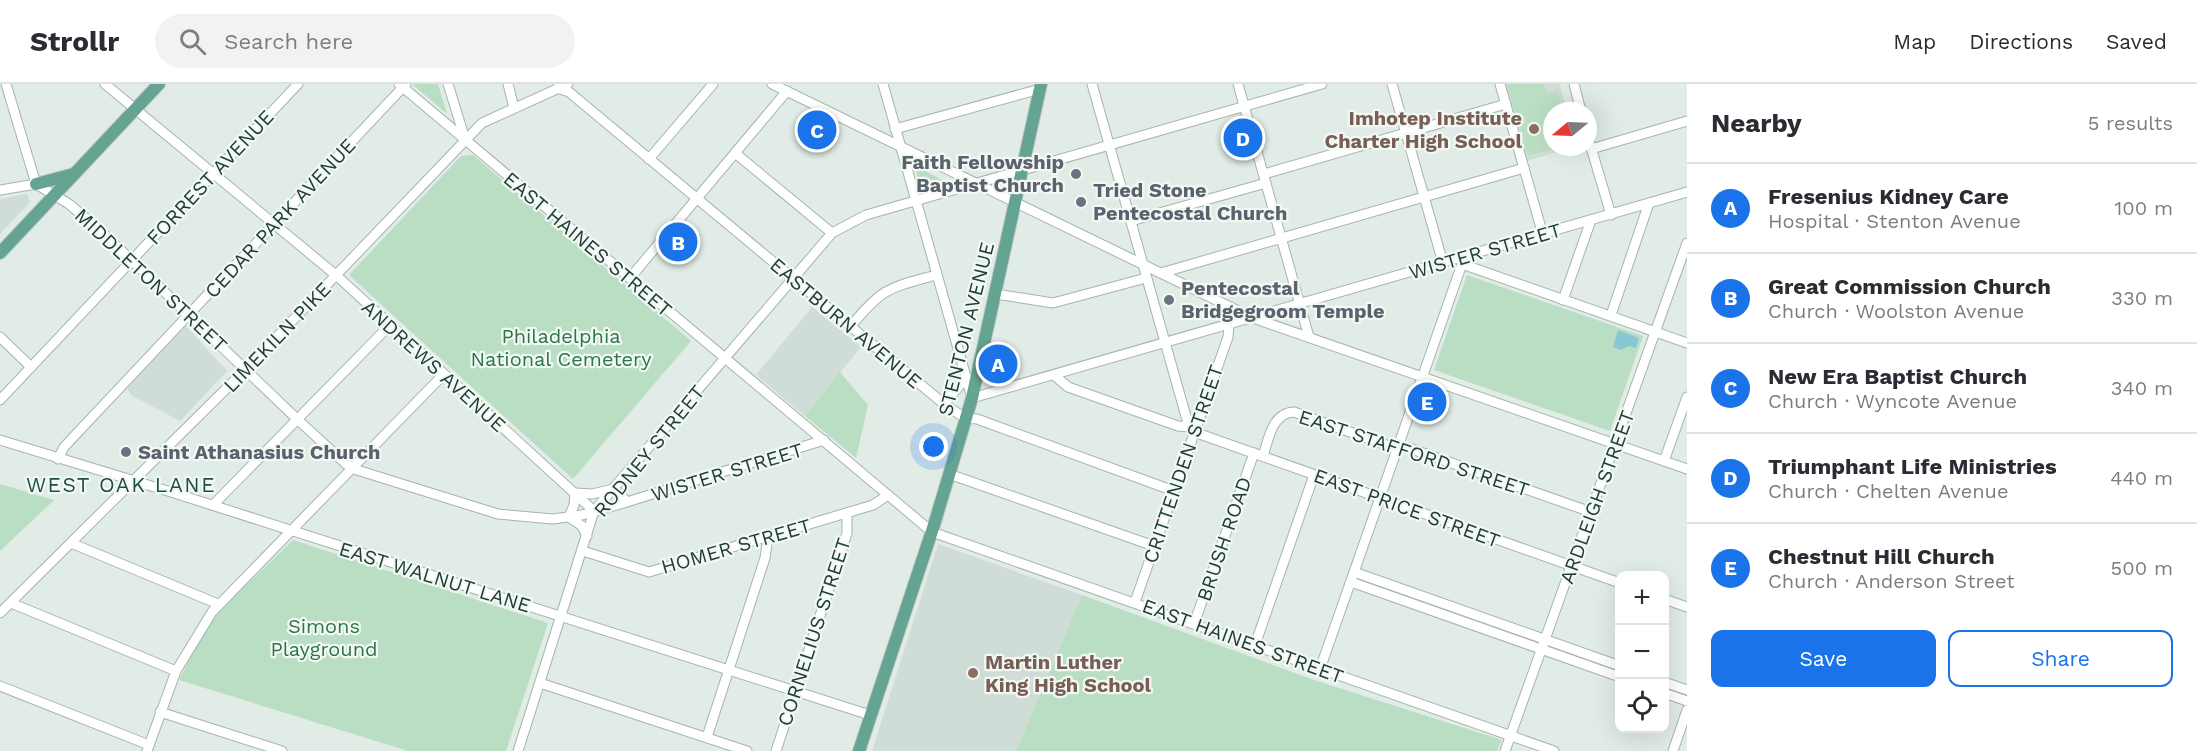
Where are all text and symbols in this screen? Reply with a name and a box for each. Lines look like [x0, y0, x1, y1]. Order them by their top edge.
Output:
search box [155, 14, 575, 68]
text: Strollr [30, 25, 119, 58]
icon: search [176, 25, 209, 58]
text: Search here [224, 29, 353, 54]
text: Map [1893, 29, 1936, 54]
text: Directions [1969, 29, 2073, 54]
text: Saved [2106, 29, 2167, 54]
north arrow [1543, 102, 1597, 156]
street label: FORREST AVENUE [141, 105, 279, 249]
place label: Imhotep Institute Charter High School [1325, 106, 1522, 153]
pin: C [798, 108, 836, 152]
text: Nearby [1711, 108, 1802, 138]
text: 5 results [2088, 111, 2173, 135]
pin: D [1224, 116, 1262, 160]
marker: Imhotep Institute Charter High School [1527, 122, 1541, 136]
street label: CEDAR PARK AVENUE [200, 133, 360, 303]
place label: Faith Fellowship Baptist Church [901, 150, 1064, 197]
street label: EAST HAINES STREET [499, 167, 677, 321]
marker: Faith Fellowship Baptist Church [1069, 167, 1083, 181]
place label: Tried Stone Pentecostal Church [1093, 178, 1287, 225]
text: Fresenius Kidney Care [1768, 184, 2009, 209]
marker: Tried Stone Pentecostal Church [1074, 195, 1088, 209]
text: A [1724, 196, 1737, 220]
text: 100 m [2114, 196, 2173, 220]
street label: MIDDLETON STREET [70, 203, 232, 357]
text: Hospital · Stenton Avenue [1768, 209, 2021, 233]
street label: WISTER STREET [1406, 218, 1564, 284]
pin: B [658, 220, 698, 264]
street label: STENTON AVENUE [933, 239, 999, 419]
street label: EASTBURN AVENUE [765, 253, 927, 393]
text: Great Commission Church [1768, 274, 2051, 299]
place label: Pentecostal Bridgegroom Temple [1181, 276, 1385, 323]
street label: LIMEKILN PIKE [218, 277, 336, 397]
text: B [1724, 286, 1737, 310]
text: 330 m [2111, 286, 2173, 310]
marker: Pentecostal Bridgegroom Temple [1162, 293, 1176, 307]
street label: ANDREWS AVENUE [357, 295, 511, 437]
text: Church · Woolston Avenue [1768, 299, 2024, 323]
park label: Philadelphia National Cemetery [470, 324, 652, 371]
pin: A [978, 342, 1018, 386]
street label: CRITTENDEN STREET [1138, 362, 1228, 566]
text: New Era Baptist Church [1768, 364, 2027, 389]
text: C [1724, 376, 1737, 400]
text: 340 m [2111, 376, 2173, 400]
street label: RODNEY STREET [589, 380, 709, 522]
pin: E [1408, 380, 1446, 424]
text: Church · Wyncote Avenue [1768, 389, 2017, 413]
street label: EAST STAFFORD STREET [1296, 404, 1532, 502]
street label: ARDLEIGH STREET [1554, 407, 1640, 587]
your location [919, 432, 948, 461]
street label: WISTER STREET [648, 437, 806, 507]
place label: Saint Athanasius Church [138, 440, 380, 464]
marker: Saint Athanasius Church [119, 445, 133, 459]
text: Triumphant Life Ministries [1768, 454, 2057, 479]
street label: EAST PRICE STREET [1311, 463, 1503, 553]
text: D [1723, 466, 1738, 490]
text: 440 m [2110, 466, 2173, 490]
district label: WEST OAK LANE [26, 472, 216, 497]
street label: BRUSH ROAD [1191, 474, 1257, 604]
text: Church · Chelten Avenue [1768, 479, 2008, 503]
street label: HOMER STREET [658, 513, 814, 579]
street label: CORNELIUS STREET [772, 535, 856, 729]
street label: EAST WALNUT LANE [336, 536, 534, 618]
text: Chestnut Hill Church [1768, 544, 1995, 569]
text: E [1724, 556, 1737, 580]
text: 500 m [2111, 556, 2173, 580]
text: Church · Anderson Street [1768, 569, 2015, 593]
map controls [1615, 571, 1669, 733]
button: + [1615, 571, 1669, 625]
street label: EAST HAINES STREET [1139, 593, 1347, 689]
park label: Simons Playground [270, 614, 378, 661]
button: − [1615, 625, 1669, 679]
button: Save [1711, 630, 1936, 687]
button: Share [1948, 630, 2173, 687]
place label: Martin Luther King High School [985, 650, 1152, 697]
marker: Martin Luther King High School [966, 666, 980, 680]
button: locate [1615, 679, 1669, 733]

